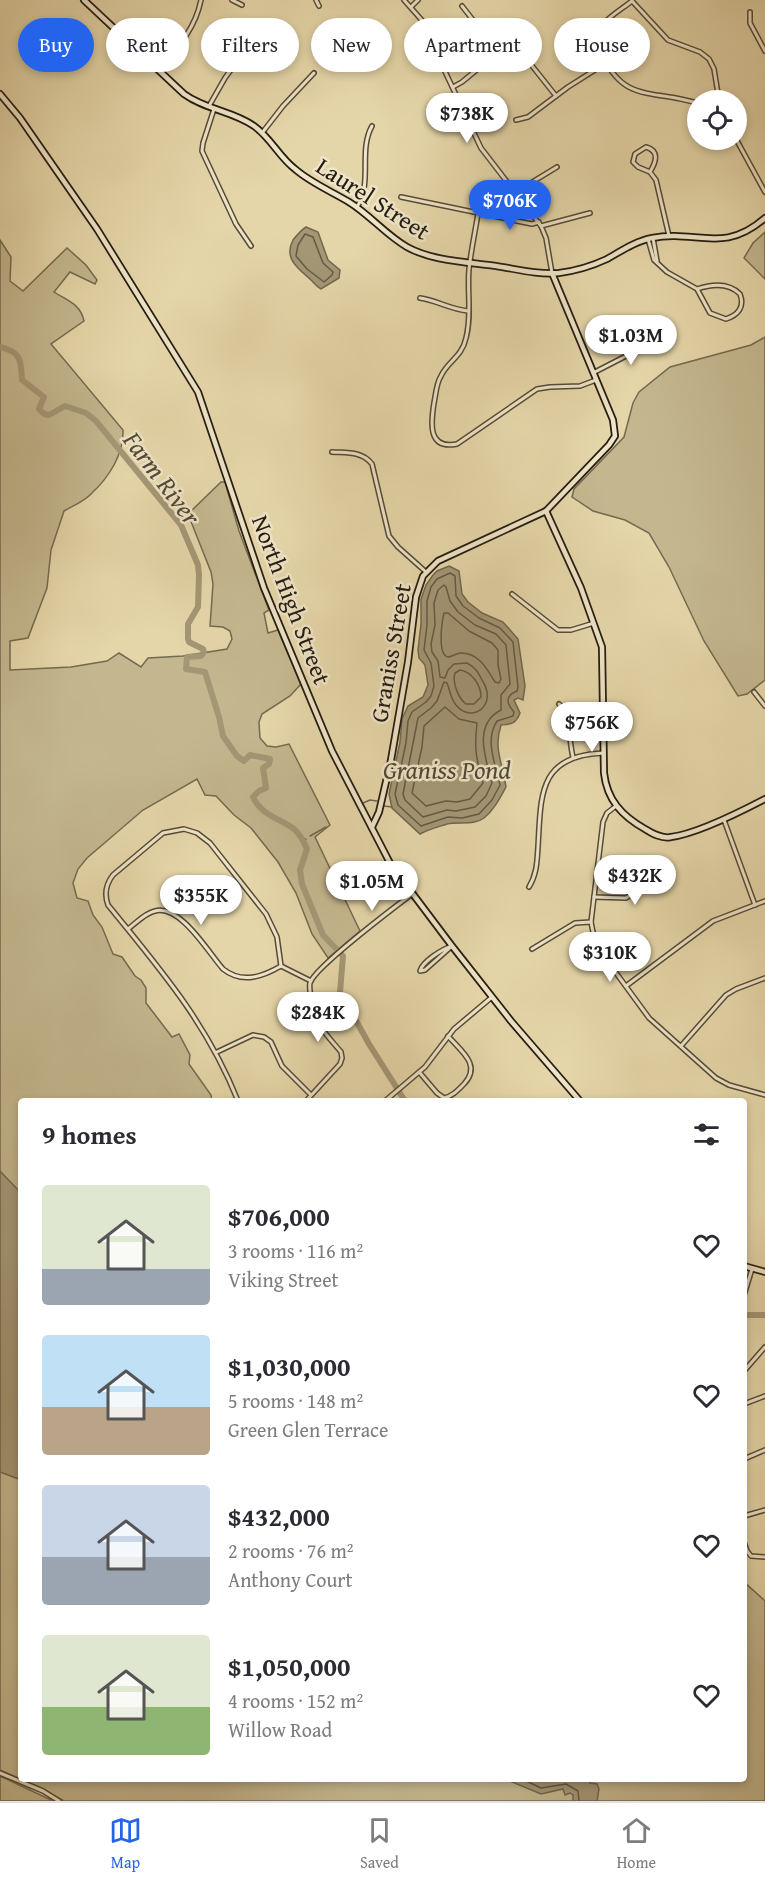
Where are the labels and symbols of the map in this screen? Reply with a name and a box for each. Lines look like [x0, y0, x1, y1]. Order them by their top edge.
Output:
pin: $738K [425, 93, 509, 144]
street label: Laurel Street [309, 149, 438, 249]
pin: $706K [468, 180, 552, 231]
pin: $1.03M [582, 315, 680, 366]
water label: Farm River [113, 422, 212, 534]
street label: North High Street [243, 510, 340, 690]
street label: Graniss Street [361, 580, 420, 725]
pin: $756K [550, 702, 634, 753]
water label: Graniss Pond [383, 750, 511, 789]
pin: $432K [593, 855, 677, 906]
pin: $1.05M [323, 861, 421, 912]
pin: $355K [159, 875, 243, 926]
pin: $310K [568, 932, 652, 983]
pin: $284K [276, 992, 360, 1043]

